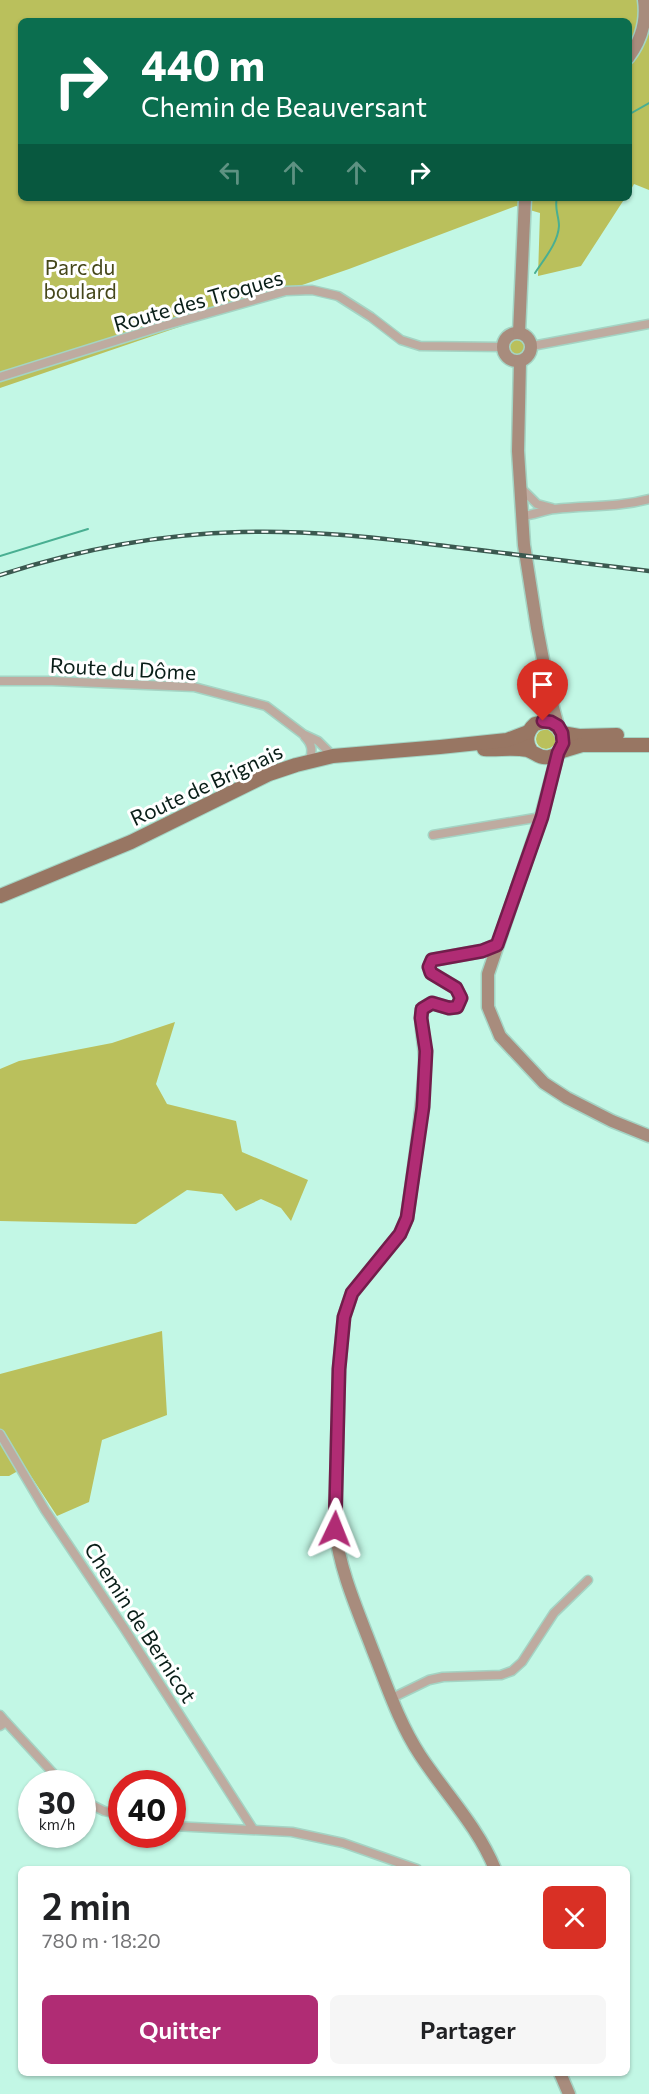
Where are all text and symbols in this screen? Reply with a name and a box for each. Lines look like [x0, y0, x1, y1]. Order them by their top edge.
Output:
text: 440 m [141, 38, 265, 90]
icon: right [42, 42, 120, 120]
text: Chemin de Beauversant [141, 90, 427, 123]
icon: left [214, 156, 247, 189]
icon: ahead [277, 156, 310, 189]
icon: ahead [340, 156, 373, 189]
icon: right [403, 156, 436, 189]
park label: Parc du boulard [43, 254, 117, 303]
street label: Route des Troques [110, 264, 286, 336]
street label: Route du Dôme [49, 652, 197, 684]
pin [517, 659, 568, 721]
icon: arrive [526, 668, 559, 701]
street label: Route de Brignais [126, 738, 286, 830]
position arrow [303, 1497, 367, 1561]
street label: Chemin de Bernicot [80, 1537, 202, 1707]
speed limit sign: 40 [108, 1770, 186, 1848]
text: 30 [38, 1783, 76, 1820]
text: km/h [39, 1815, 75, 1833]
text: 2 min [42, 1883, 131, 1927]
button: close [543, 1886, 606, 1949]
text: 780 m · 18:20 [42, 1928, 161, 1952]
button: Quitter [42, 1995, 318, 2064]
button: Partager [330, 1995, 606, 2064]

